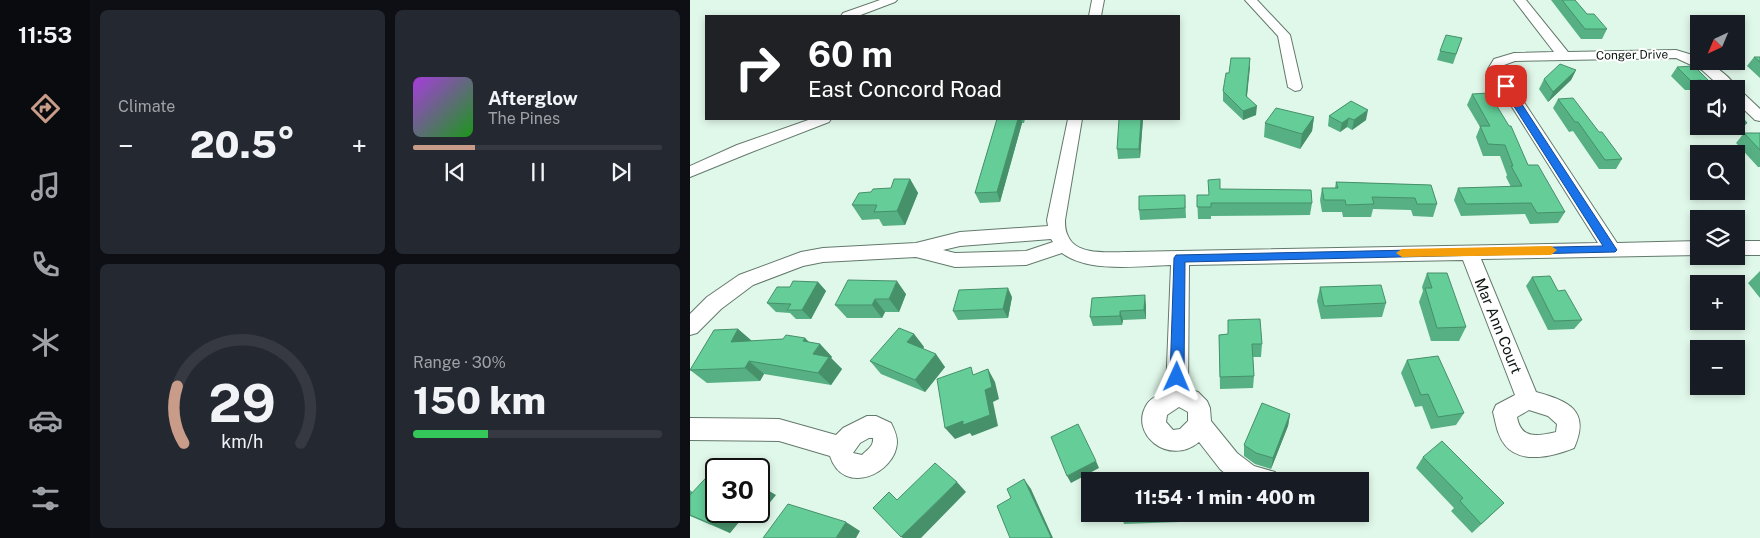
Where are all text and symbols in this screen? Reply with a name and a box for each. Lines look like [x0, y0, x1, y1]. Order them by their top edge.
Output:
north arrow [1690, 15, 1745, 70]
map controls [1690, 15, 1745, 395]
text: 11:53 [18, 22, 72, 48]
text: 60 m [808, 34, 893, 75]
icon: right [725, 35, 790, 100]
street label: Conger Drive [1596, 47, 1668, 63]
pin [1485, 65, 1527, 107]
icon: arrive [1492, 72, 1520, 100]
text: East Concord Road [808, 76, 1002, 102]
button: sound [1690, 80, 1745, 135]
text: Afterglow [488, 87, 578, 109]
icon: directions [28, 91, 63, 126]
text: Climate [118, 97, 175, 116]
text: The Pines [488, 109, 560, 128]
text: 20.5° [190, 122, 295, 167]
text: − [118, 129, 134, 162]
text: + [351, 129, 367, 162]
button: search [1690, 145, 1745, 200]
icon: previous [441, 158, 469, 186]
icon: pause [524, 158, 552, 186]
icon: next [607, 158, 635, 186]
icon: music [28, 169, 63, 204]
button: layers [1690, 210, 1745, 265]
icon: phone [28, 247, 63, 282]
street label: Mar Ann Court [1472, 275, 1525, 376]
button: + [1690, 275, 1745, 330]
icon: climate [28, 325, 63, 360]
button: − [1690, 340, 1745, 395]
position arrow [1150, 350, 1202, 402]
text: Range · 30% [413, 353, 506, 372]
text: 29 [209, 373, 276, 434]
text: 150 km [413, 378, 546, 423]
icon: car [28, 403, 63, 438]
text: km/h [221, 431, 264, 452]
speed limit sign: 30 [705, 458, 770, 523]
icon: filters [28, 481, 63, 516]
text: 11:54 · 1 min · 400 m [1135, 486, 1315, 508]

